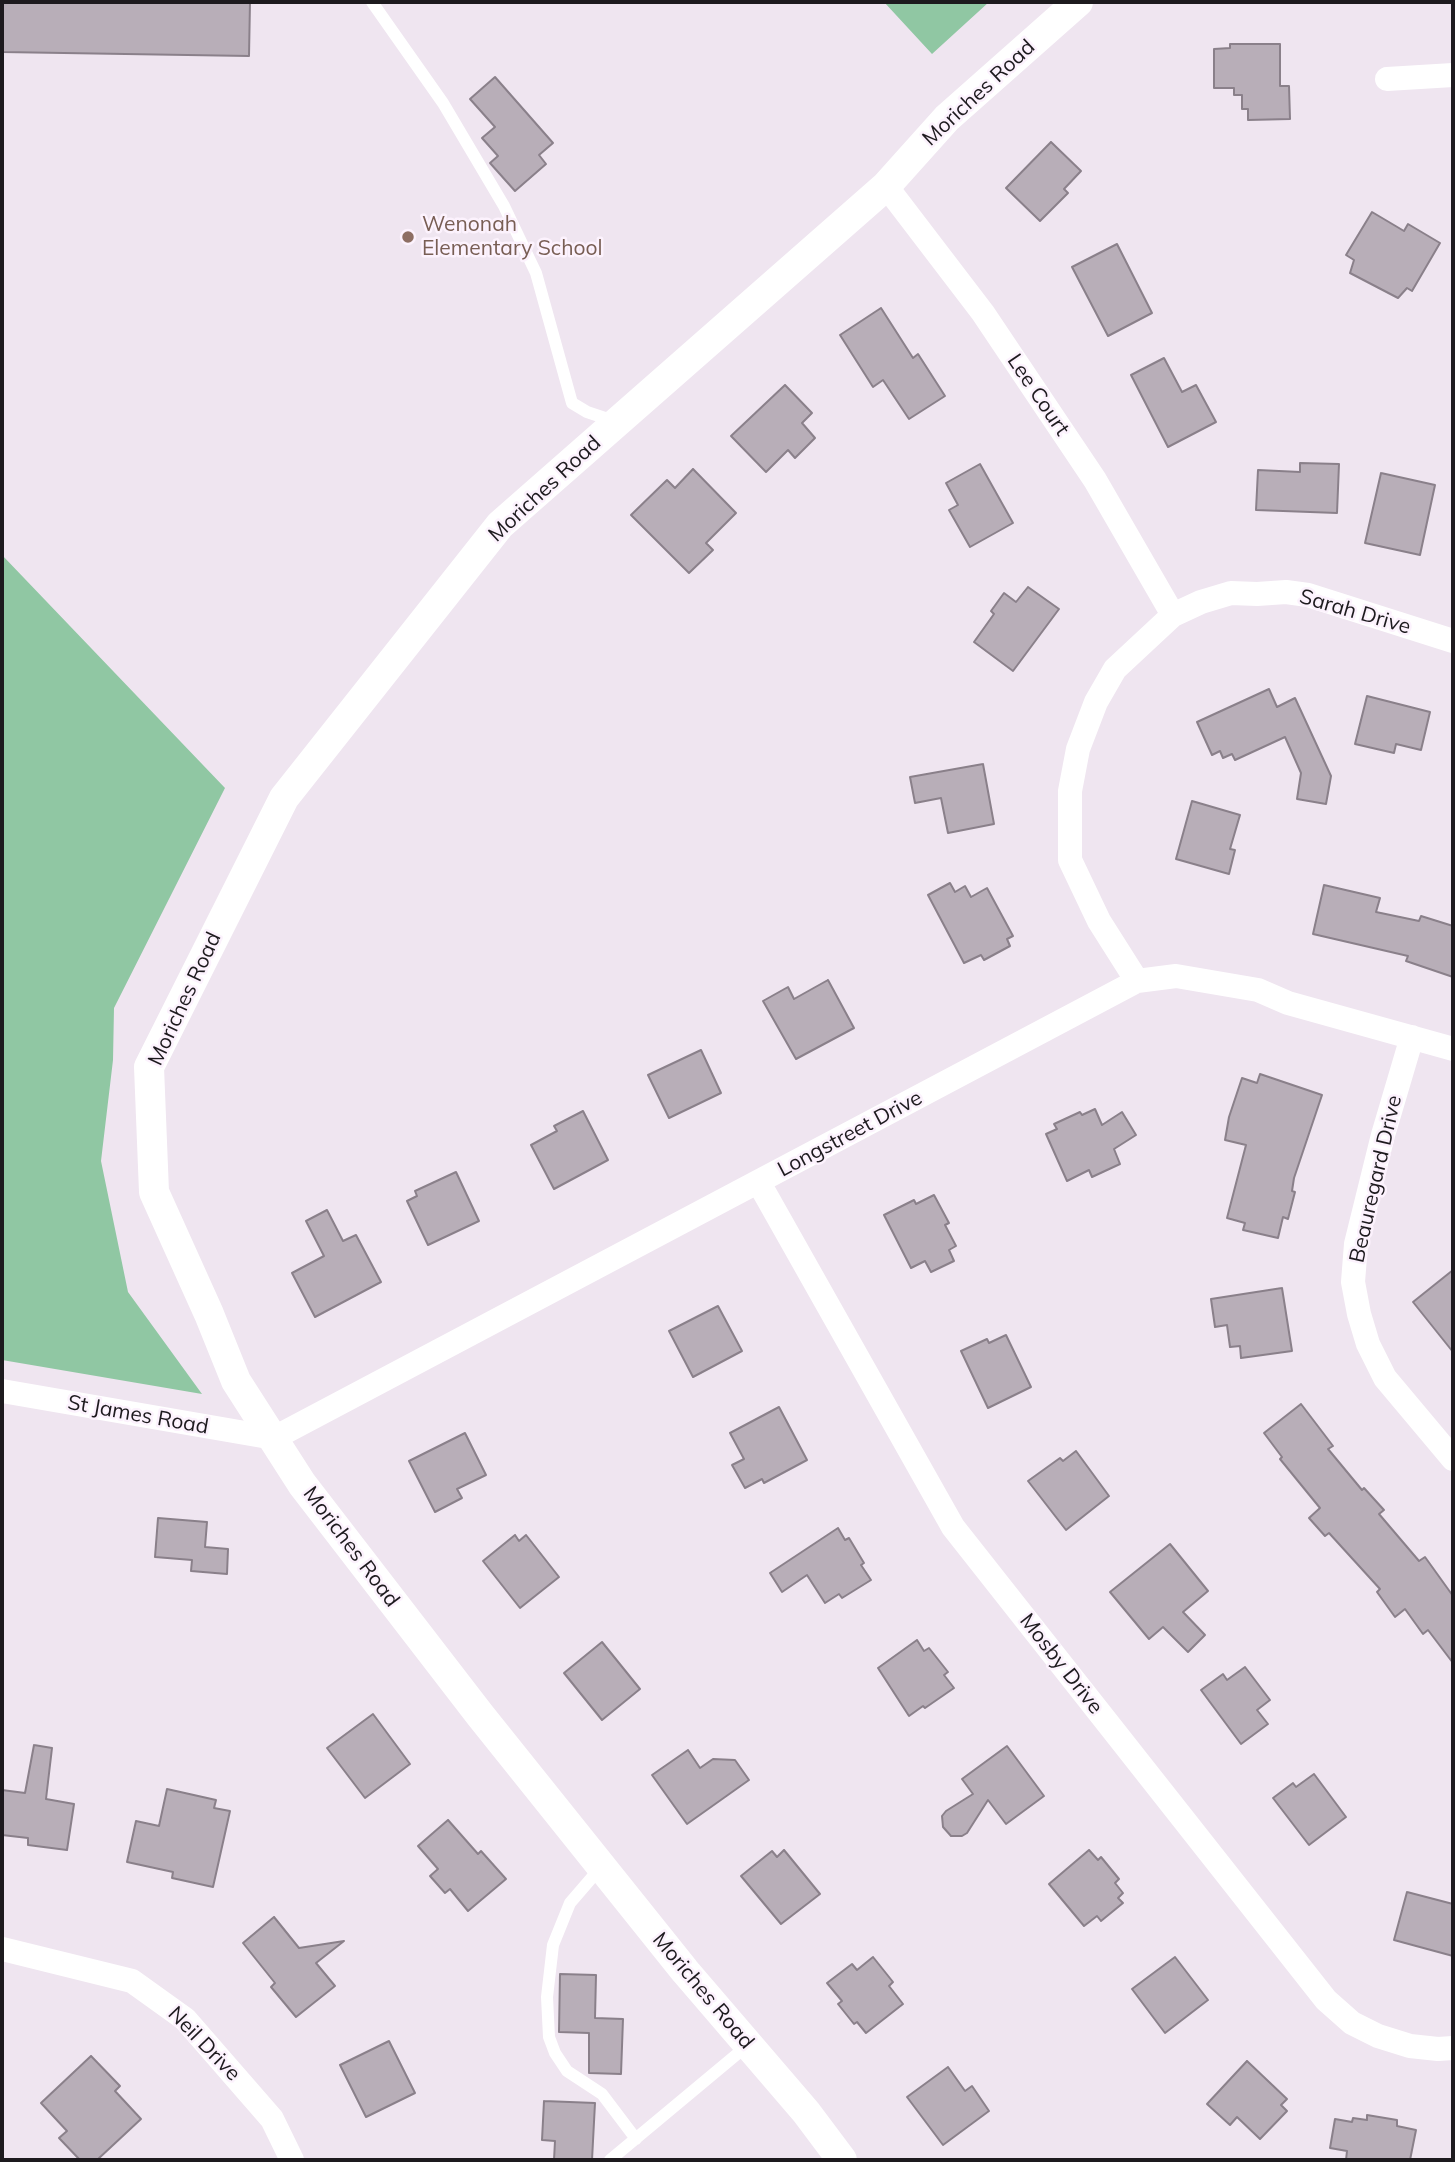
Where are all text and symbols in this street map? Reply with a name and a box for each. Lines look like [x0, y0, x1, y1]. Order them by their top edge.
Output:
street label: Moriches Road [918, 35, 1040, 151]
place label: Wenonah Elementary School [422, 212, 603, 262]
marker: Wenonah Elementary School [400, 229, 416, 245]
street label: Lee Court [1002, 349, 1074, 441]
street label: Moriches Road [484, 431, 606, 547]
street label: Sarah Drive [1297, 584, 1413, 640]
street label: Moriches Road [143, 928, 227, 1070]
street label: Longstreet Drive [774, 1085, 926, 1183]
street label: Beauregard Drive [1345, 1093, 1407, 1265]
street label: St James Road [66, 1390, 210, 1440]
street label: Moriches Road [298, 1482, 404, 1612]
street label: Mosby Drive [1014, 1609, 1108, 1719]
street label: Moriches Road [647, 1928, 759, 2054]
street label: Neil Drive [163, 2002, 245, 2086]

